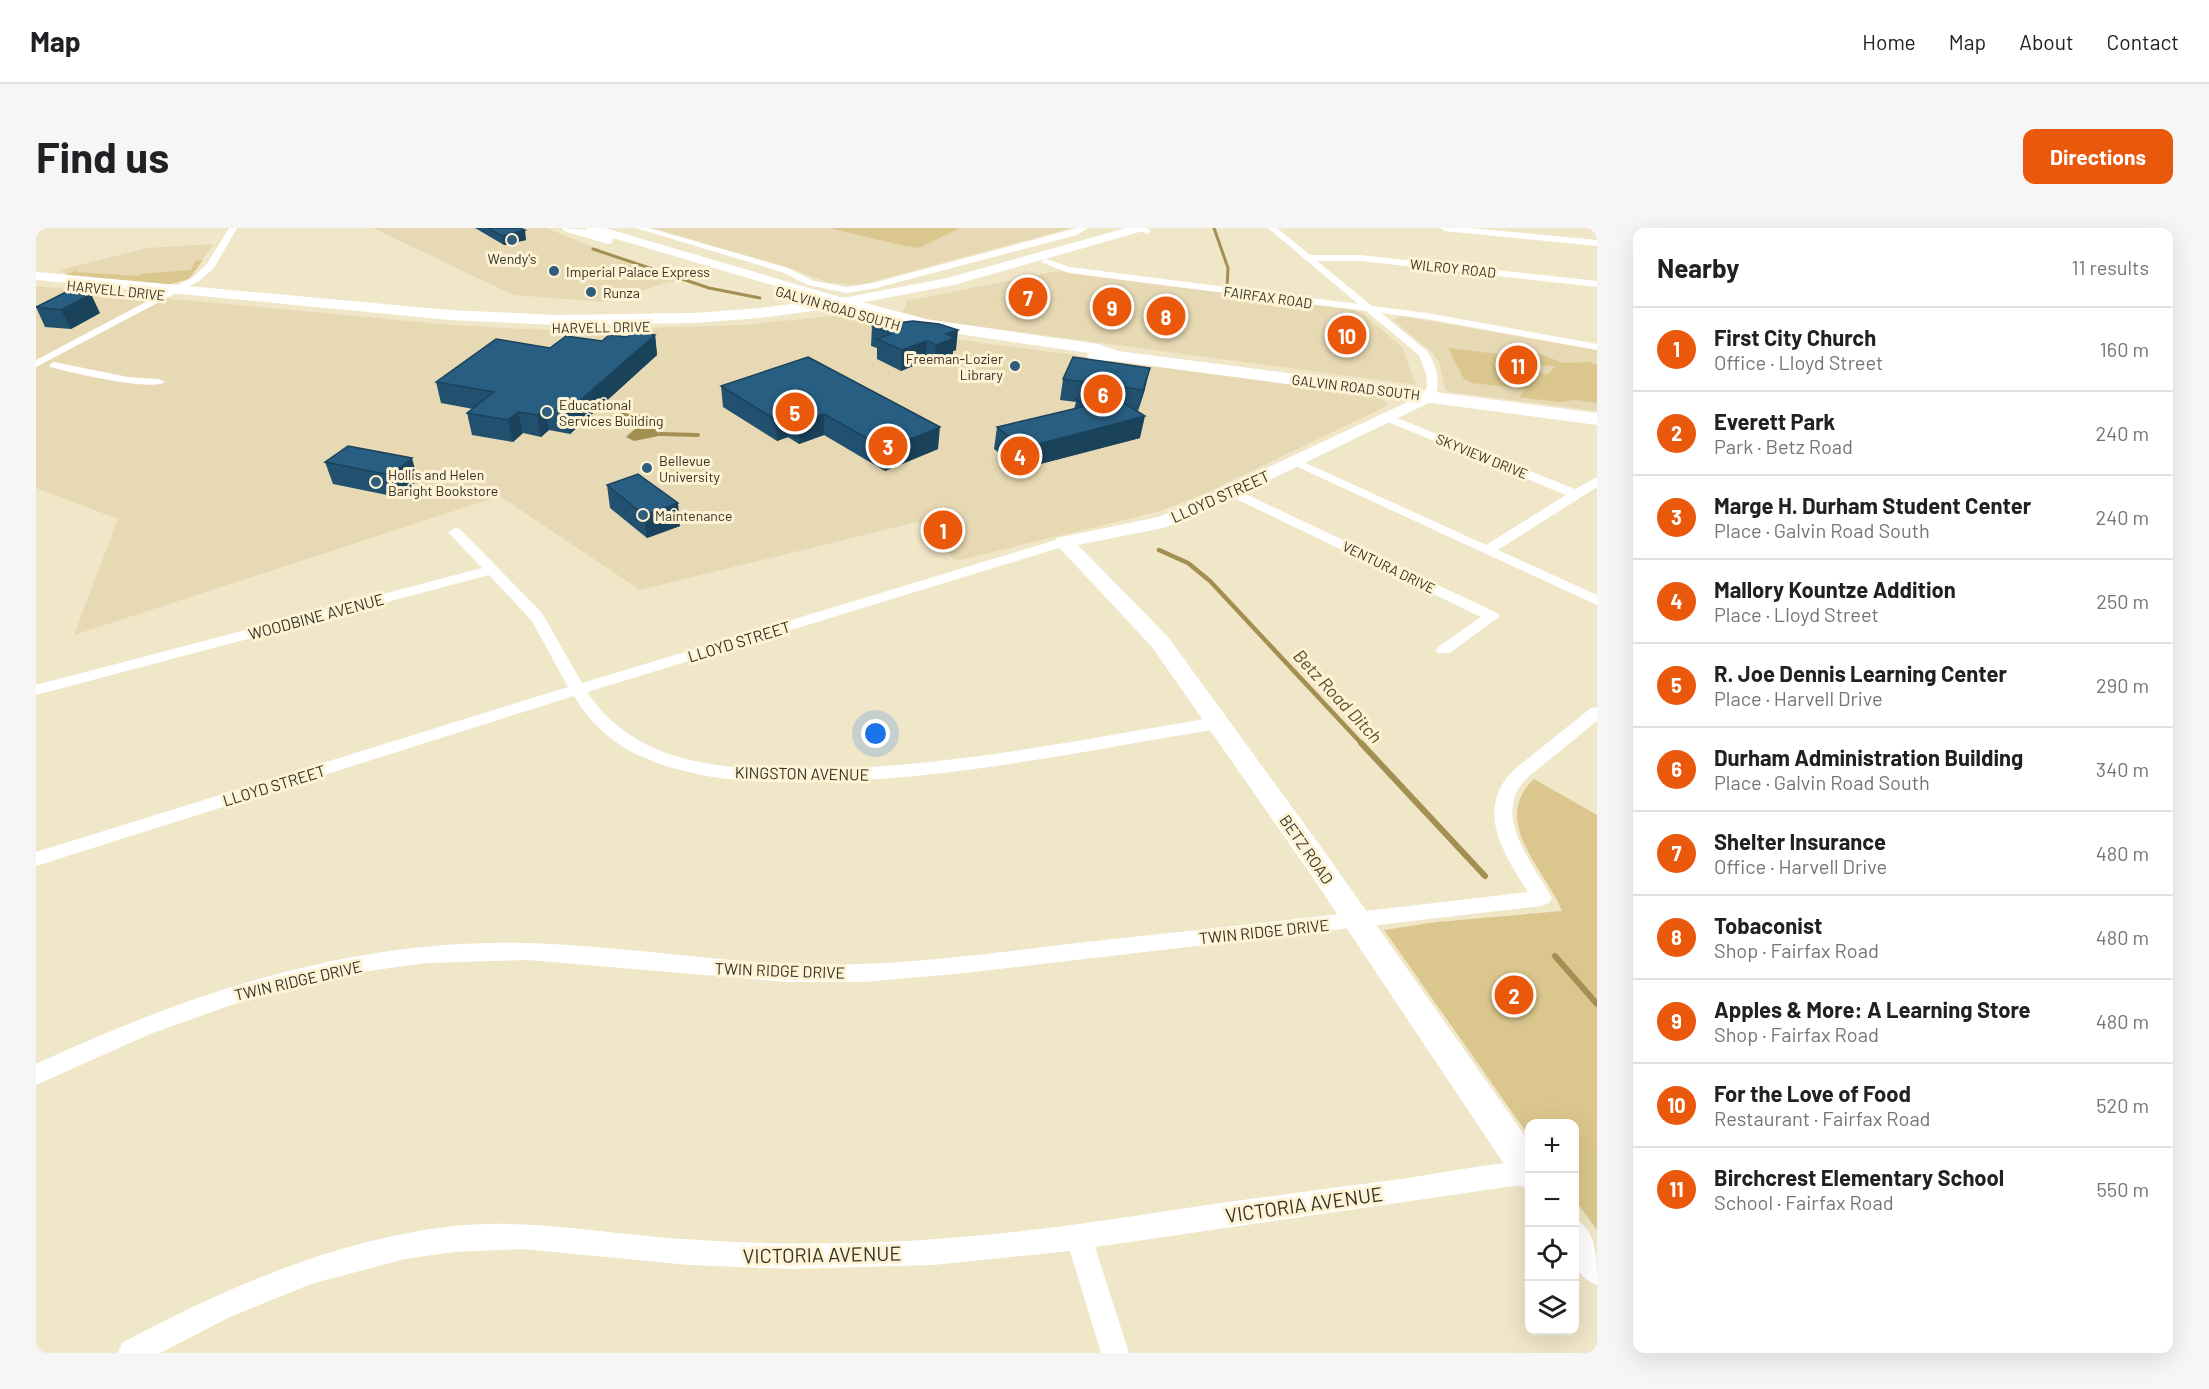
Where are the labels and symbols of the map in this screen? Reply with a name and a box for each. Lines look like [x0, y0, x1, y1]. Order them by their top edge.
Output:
marker: Wendy's [505, 233, 519, 247]
place label: Wendy's [488, 250, 537, 267]
street label: WILROY ROAD [1409, 255, 1497, 281]
place label: Imperial Palace Express [566, 263, 710, 280]
marker: Imperial Palace Express [547, 264, 561, 278]
pin: 7 [1008, 274, 1048, 320]
street label: HARVELL DRIVE [66, 276, 166, 304]
street label: GALVIN ROAD SOUTH [774, 282, 902, 334]
street label: FAIRFAX ROAD [1223, 282, 1313, 312]
place label: Runza [603, 284, 640, 301]
pin: 9 [1092, 284, 1132, 329]
marker: Runza [584, 285, 598, 299]
pin: 8 [1146, 294, 1186, 338]
pin: 10 [1328, 312, 1366, 358]
street label: HARVELL DRIVE [551, 318, 651, 336]
pin: 11 [1498, 342, 1538, 388]
place label: Freeman-Lozier Library [906, 350, 1004, 383]
marker: Freeman-Lozier Library [1008, 359, 1022, 373]
street label: GALVIN ROAD SOUTH [1291, 371, 1421, 403]
pin: 6 [1084, 372, 1122, 416]
pin: 5 [776, 390, 814, 435]
place label: Educational Services Building [559, 396, 664, 429]
marker: Educational Services Building [540, 405, 554, 419]
pin: 3 [868, 424, 908, 468]
street label: SKYVIEW DRIVE [1434, 430, 1530, 482]
pin: 4 [1000, 434, 1040, 478]
place label: Bellevue University [659, 452, 721, 485]
marker: Bellevue University [640, 461, 654, 475]
place label: Hollis and Helen Baright Bookstore [388, 466, 498, 499]
street label: LLOYD STREET [1168, 466, 1272, 526]
marker: Hollis and Helen Baright Bookstore [369, 475, 383, 489]
place label: Maintenance [655, 507, 732, 524]
marker: Maintenance [636, 508, 650, 522]
pin: 1 [924, 508, 962, 552]
street label: VENTURA DRIVE [1340, 537, 1438, 597]
street label: WOODBINE AVENUE [246, 589, 386, 643]
street label: LLOYD STREET [685, 616, 793, 666]
water label: Betz Road Ditch [1289, 645, 1387, 747]
your location [861, 719, 890, 748]
street label: LLOYD STREET [220, 760, 328, 810]
street label: KINGSTON AVENUE [735, 762, 869, 784]
street label: BETZ ROAD [1276, 811, 1338, 887]
street label: TWIN RIDGE DRIVE [1198, 915, 1330, 947]
street label: TWIN RIDGE DRIVE [232, 956, 364, 1004]
street label: TWIN RIDGE DRIVE [714, 958, 846, 982]
pin: 2 [1494, 972, 1534, 1017]
street label: VICTORIA AVENUE [1224, 1181, 1384, 1227]
street label: VICTORIA AVENUE [742, 1241, 902, 1267]

